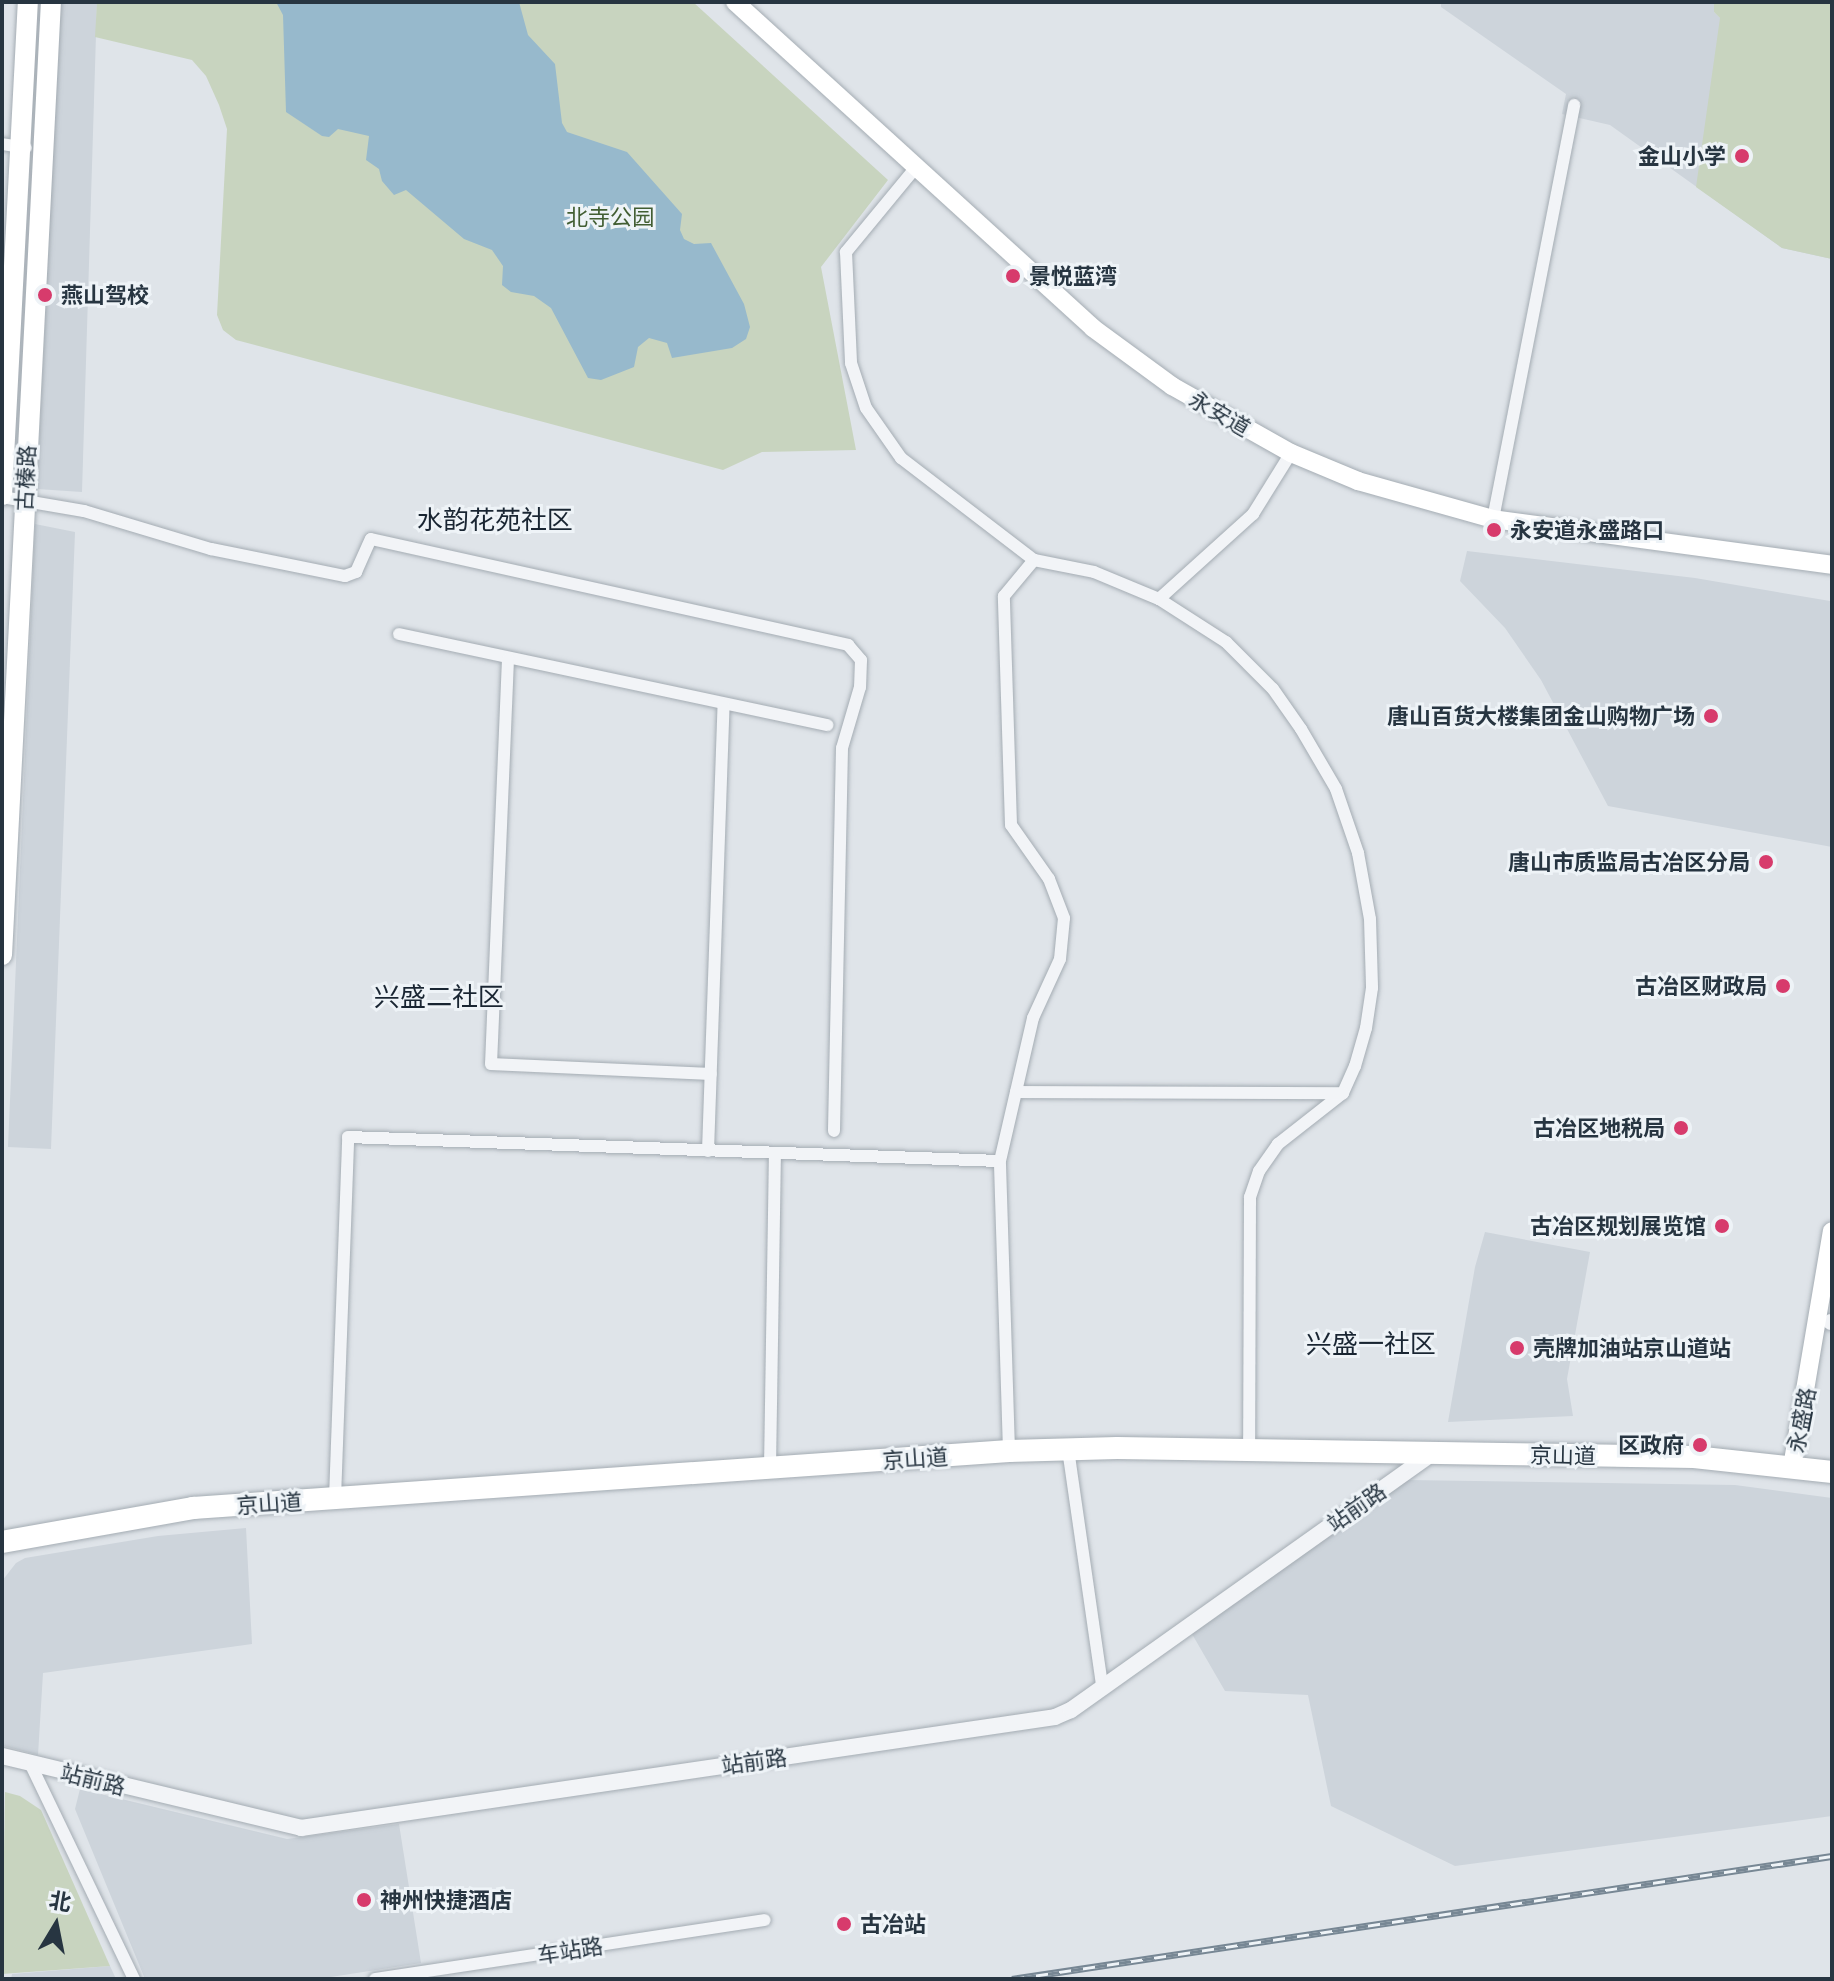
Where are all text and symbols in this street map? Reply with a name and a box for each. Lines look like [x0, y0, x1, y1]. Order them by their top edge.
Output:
place label: 金山小学 [1638, 143, 1726, 169]
marker: 金山小学 [1733, 147, 1751, 165]
park label: 北寺公园 [566, 204, 654, 230]
place label: 景悦蓝湾 [1029, 263, 1117, 289]
marker: 景悦蓝湾 [1004, 267, 1022, 285]
place label: 燕山驾校 [61, 282, 149, 308]
marker: 燕山驾校 [36, 286, 54, 304]
street label: 永安道 [1185, 385, 1255, 441]
street label: 古榛路 [10, 444, 40, 512]
district label: 水韵花苑社区 [417, 504, 573, 536]
place label: 永安道永盛路口 [1510, 517, 1664, 543]
marker: 永安道永盛路口 [1485, 521, 1503, 539]
place label: 唐山百货大楼集团金山购物广场 [1387, 703, 1695, 729]
marker: 唐山百货大楼集团金山购物广场 [1702, 707, 1720, 725]
place label: 唐山市质监局古冶区分局 [1508, 849, 1750, 875]
marker: 唐山市质监局古冶区分局 [1757, 853, 1775, 871]
place label: 古冶区财政局 [1635, 973, 1767, 999]
marker: 古冶区财政局 [1774, 977, 1792, 995]
district label: 兴盛二社区 [374, 981, 504, 1013]
place label: 古冶区地税局 [1533, 1115, 1665, 1141]
marker: 古冶区地税局 [1672, 1119, 1690, 1137]
place label: 古冶区规划展览馆 [1530, 1213, 1706, 1239]
marker: 古冶区规划展览馆 [1713, 1217, 1731, 1235]
district label: 兴盛一社区 [1306, 1328, 1436, 1360]
place label: 壳牌加油站京山道站 [1533, 1335, 1731, 1361]
marker: 壳牌加油站京山道站 [1508, 1339, 1526, 1357]
street label: 永盛路 [1782, 1385, 1820, 1455]
place label: 区政府 [1618, 1432, 1684, 1458]
marker: 区政府 [1691, 1436, 1709, 1454]
street label: 京山道 [1530, 1441, 1596, 1469]
street label: 京山道 [881, 1443, 949, 1473]
street label: 站前路 [1321, 1477, 1391, 1537]
street label: 京山道 [235, 1488, 303, 1518]
street label: 站前路 [719, 1743, 789, 1779]
street label: 站前路 [58, 1758, 128, 1800]
north arrow [16, 1885, 96, 1965]
text: 北 [47, 1887, 73, 1915]
place label: 神州快捷酒店 [380, 1887, 512, 1913]
marker: 神州快捷酒店 [355, 1891, 373, 1909]
place label: 古冶站 [860, 1911, 926, 1937]
marker: 古冶站 [835, 1915, 853, 1933]
street label: 车站路 [535, 1932, 605, 1968]

